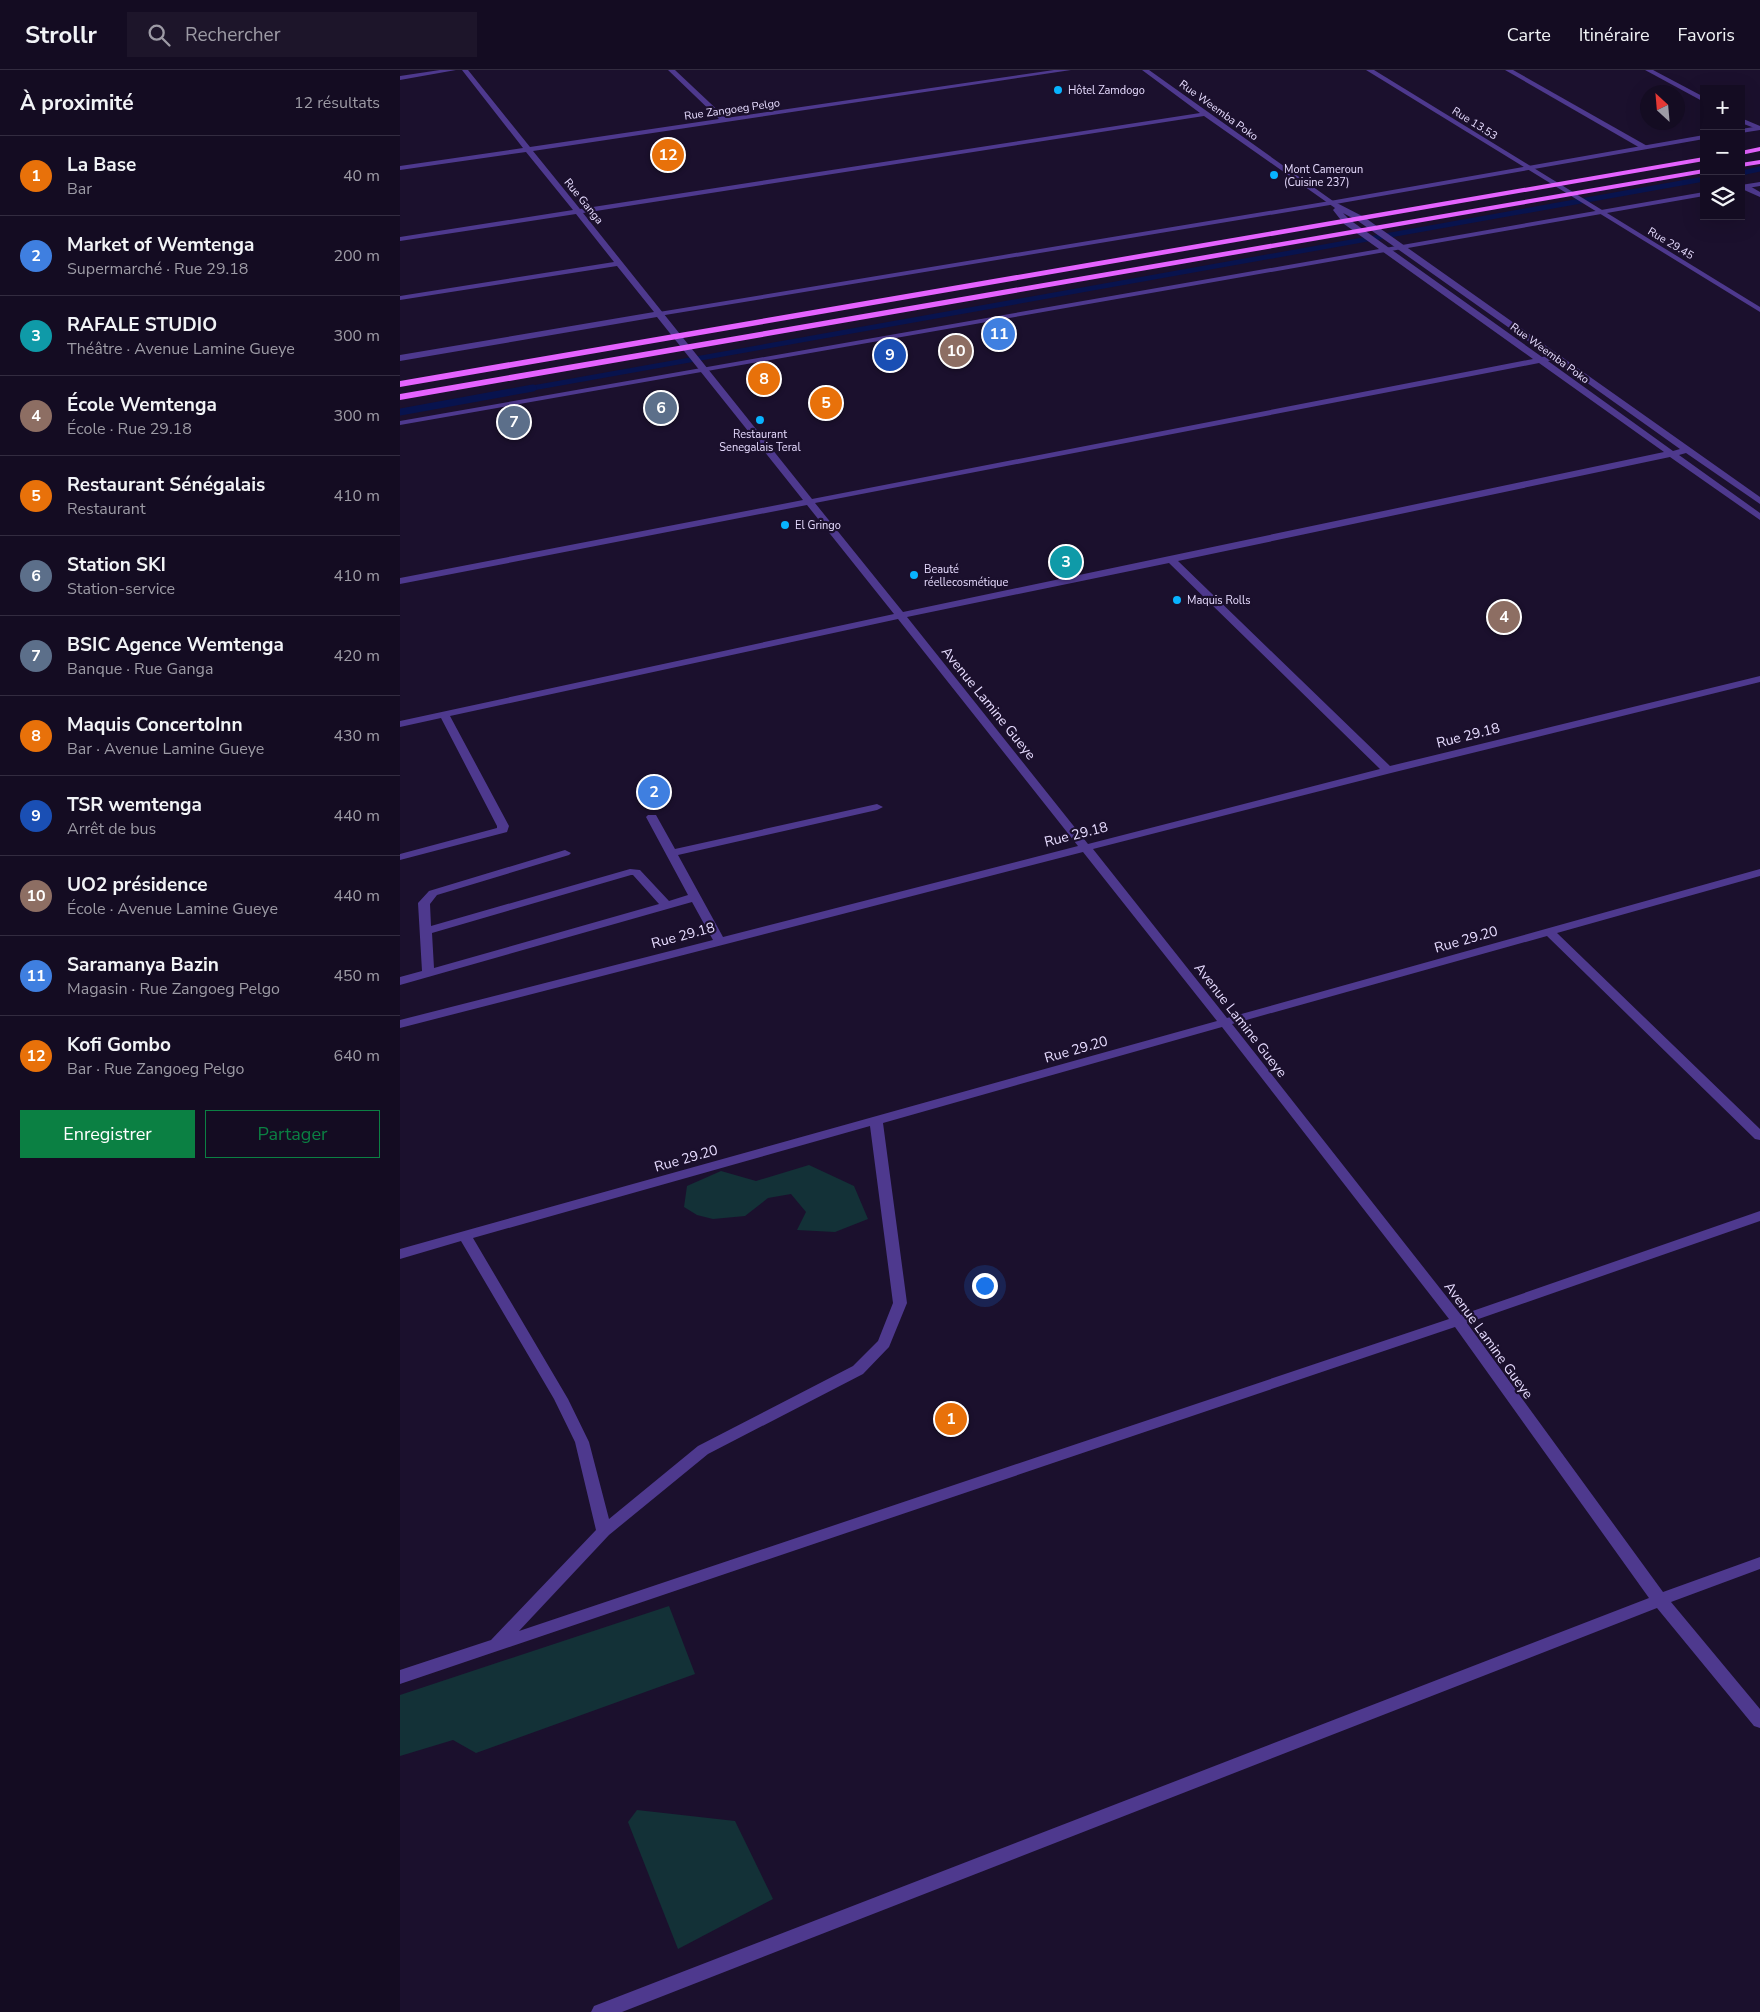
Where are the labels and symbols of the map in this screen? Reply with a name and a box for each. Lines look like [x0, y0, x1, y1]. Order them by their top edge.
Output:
street label: Rue Weemba Poko [1176, 77, 1261, 144]
place label: Hôtel Zamdogo [1068, 83, 1145, 98]
marker: Hôtel Zamdogo [1052, 84, 1064, 96]
north arrow [1640, 85, 1685, 130]
street label: Rue Zangoeg Pelgo [683, 95, 781, 124]
street label: Rue 13.53 [1449, 104, 1500, 143]
pin: 12 [652, 136, 684, 174]
place label: Mont Cameroun (Cuisine 237) [1284, 162, 1363, 190]
marker: Mont Cameroun (Cuisine 237) [1268, 169, 1280, 181]
street label: Rue Ganga [561, 175, 607, 227]
street label: Rue 29.45 [1645, 224, 1697, 263]
pin: 11 [983, 315, 1015, 353]
street label: Rue Weemba Poko [1507, 320, 1592, 387]
pin: 10 [940, 332, 972, 370]
pin: 9 [874, 336, 906, 374]
pin: 8 [748, 360, 780, 398]
pin: 5 [810, 384, 842, 422]
pin: 6 [645, 389, 677, 427]
pin: 7 [498, 403, 530, 441]
marker: Restaurant Senegalais Teral [754, 414, 766, 426]
place label: Restaurant Senegalais Teral [719, 427, 801, 455]
place label: El Gringo [795, 518, 841, 533]
marker: El Gringo [779, 519, 791, 531]
pin: 3 [1050, 543, 1082, 581]
place label: Beauté réellecosmétique [924, 562, 1009, 590]
marker: Beauté réellecosmétique [908, 569, 920, 581]
place label: Maquis Rolls [1187, 593, 1251, 608]
marker: Maquis Rolls [1171, 594, 1183, 606]
pin: 4 [1488, 598, 1520, 636]
street label: Avenue Lamine Gueye [937, 643, 1040, 764]
street label: Rue 29.18 [1434, 718, 1502, 753]
pin: 2 [638, 773, 670, 811]
street label: Rue 29.18 [1042, 817, 1110, 852]
street label: Rue 29.18 [649, 918, 717, 953]
street label: Rue 29.20 [1432, 921, 1500, 958]
street label: Avenue Lamine Gueye [1190, 959, 1291, 1081]
street label: Rue 29.20 [1042, 1031, 1110, 1068]
street label: Rue 29.20 [652, 1140, 720, 1177]
your location [972, 1273, 998, 1299]
street label: Avenue Lamine Gueye [1440, 1278, 1538, 1403]
pin: 1 [935, 1400, 967, 1438]

